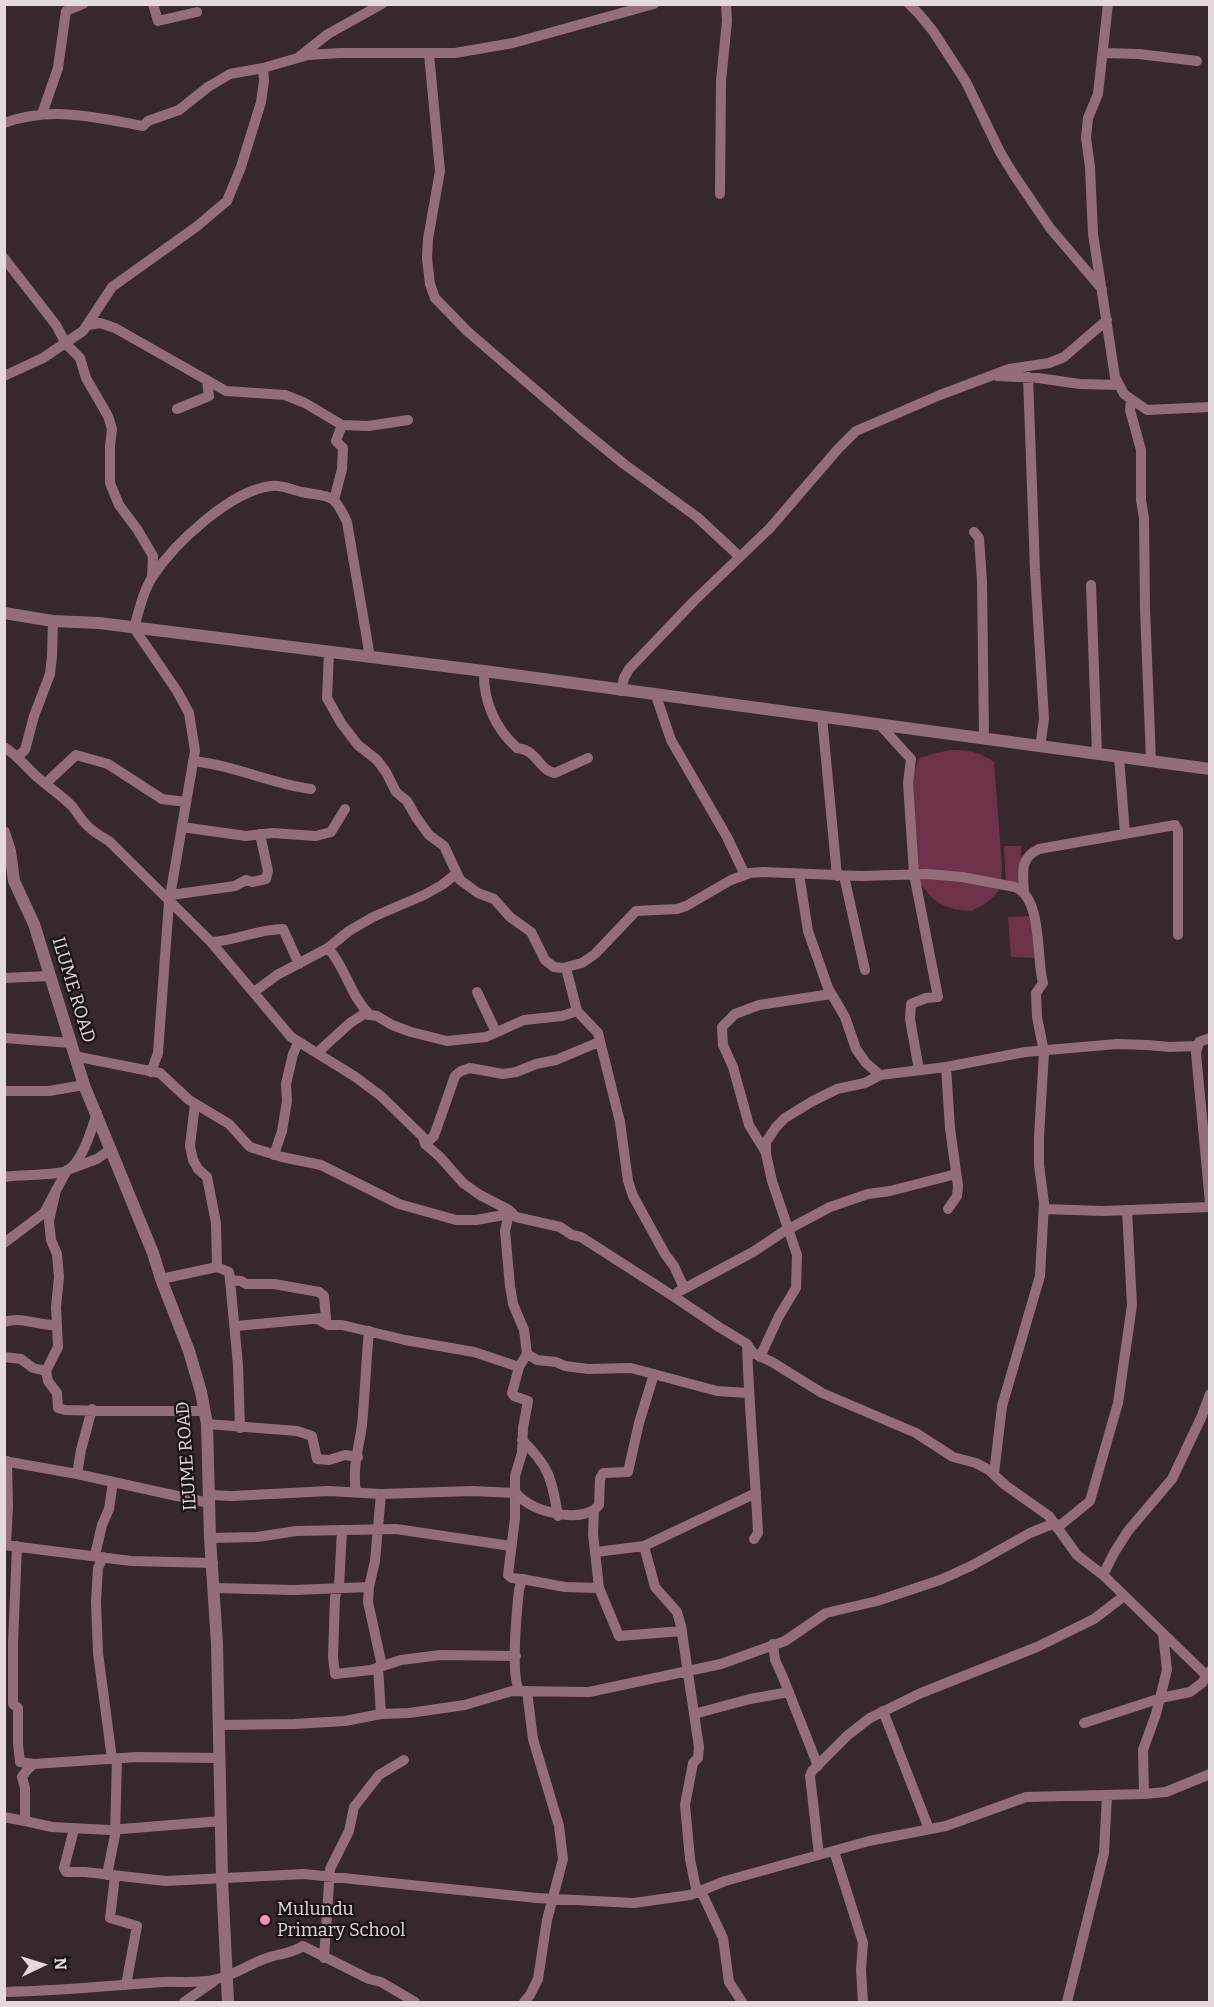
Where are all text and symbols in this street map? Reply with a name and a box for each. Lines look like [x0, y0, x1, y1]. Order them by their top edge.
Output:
street label: ILUME ROAD [47, 935, 99, 1045]
street label: ILUME ROAD [172, 1401, 202, 1511]
place label: Mulundu Primary School [277, 1899, 406, 1942]
marker: Mulundu Primary School [258, 1913, 272, 1927]
north arrow [12, 1935, 72, 1995]
text: N [51, 1957, 70, 1971]

